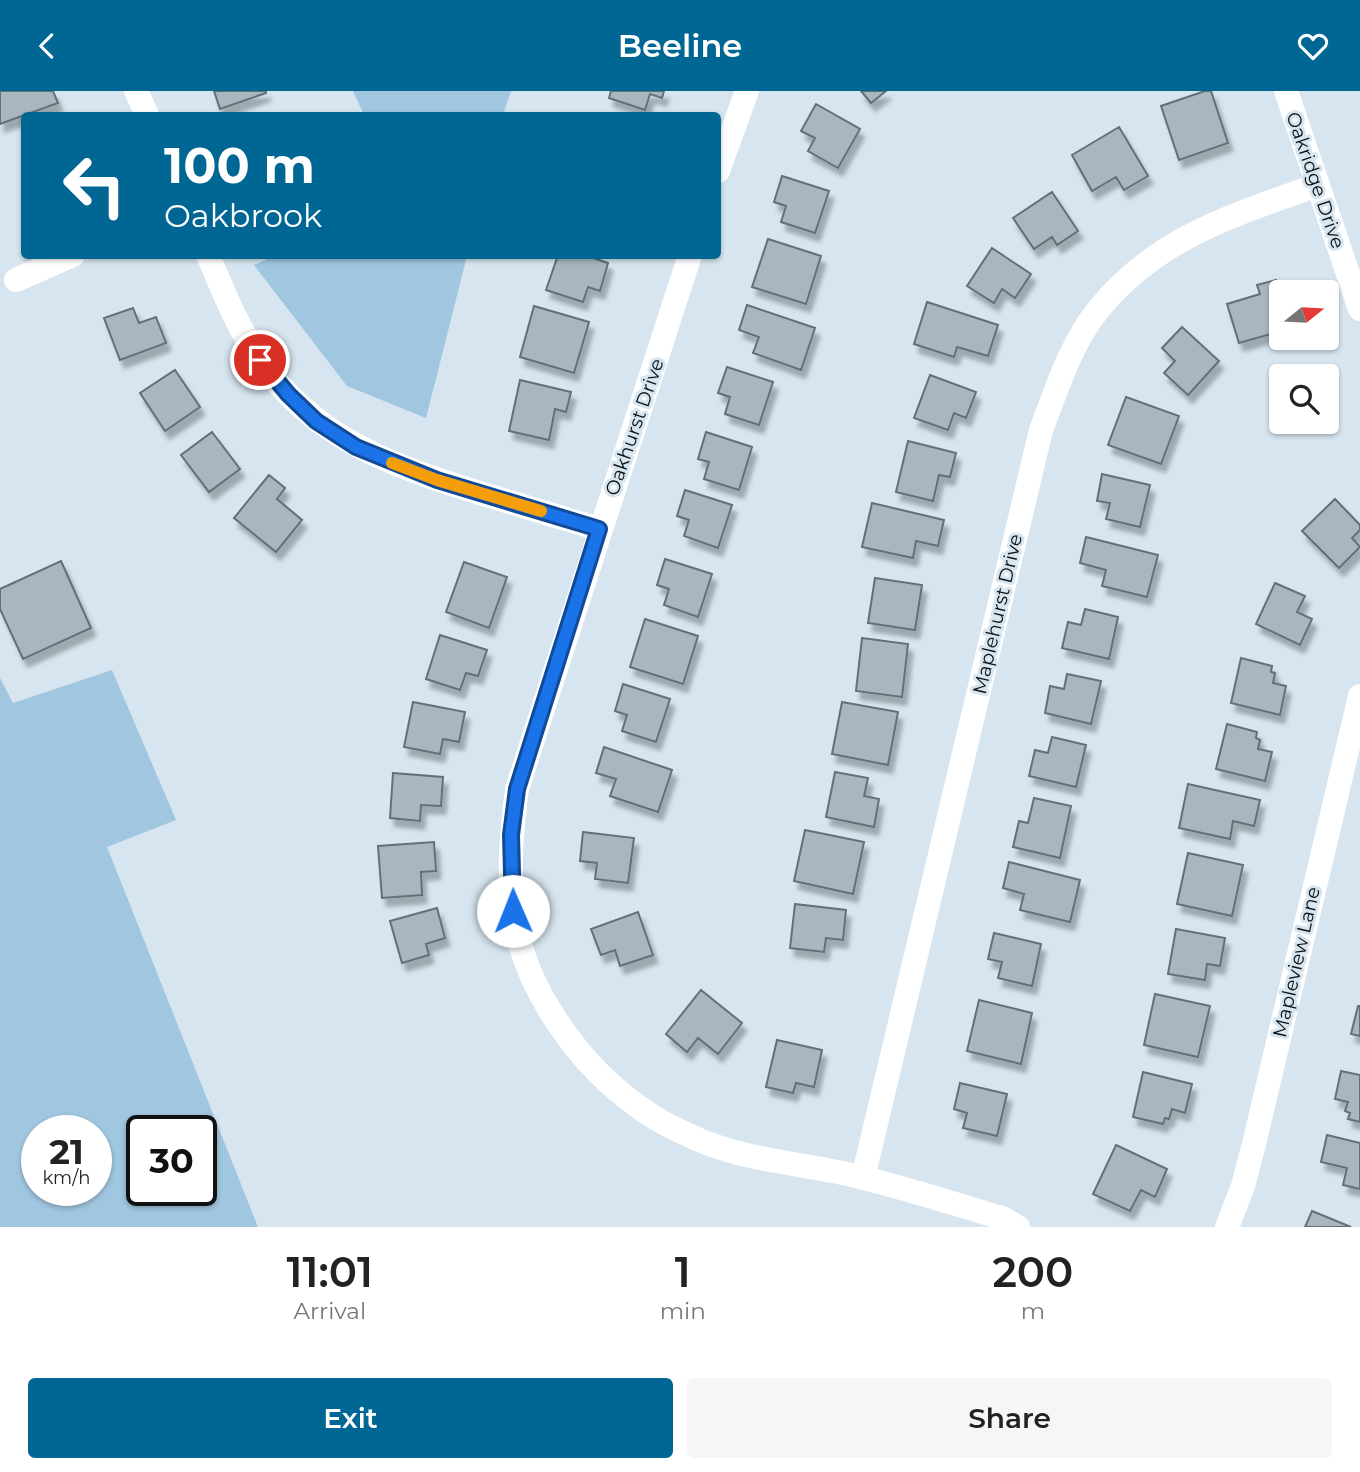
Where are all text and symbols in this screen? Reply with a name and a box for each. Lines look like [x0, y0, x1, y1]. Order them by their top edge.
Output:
text: Beeline [618, 26, 742, 65]
icon: back [28, 27, 66, 65]
icon: heart [1294, 27, 1332, 65]
street label: Oakridge Drive [1281, 109, 1350, 252]
text: 100 m [164, 136, 315, 195]
icon: left [49, 140, 140, 231]
text: Oakbrook [164, 196, 322, 235]
north arrow [1269, 280, 1339, 350]
map controls [1269, 280, 1339, 434]
pin [230, 330, 290, 390]
icon: arrive [241, 341, 279, 379]
street label: Oakhurst Drive [600, 356, 669, 499]
button: search [1269, 364, 1339, 434]
street label: Maplehurst Drive [968, 532, 1027, 696]
position arrow [476, 874, 550, 948]
street label: Mapleview Lane [1268, 885, 1325, 1040]
speed limit sign: 30 [126, 1115, 217, 1206]
text: 21 [49, 1130, 84, 1173]
text: km/h [42, 1167, 91, 1189]
text: 11:01 [287, 1246, 373, 1298]
text: 1 [675, 1246, 691, 1298]
text: 200 [992, 1246, 1073, 1298]
text: Arrival [294, 1297, 366, 1325]
text: min [660, 1297, 706, 1325]
text: m [1021, 1297, 1045, 1325]
button: Exit [28, 1378, 673, 1458]
button: Share [687, 1378, 1332, 1458]

